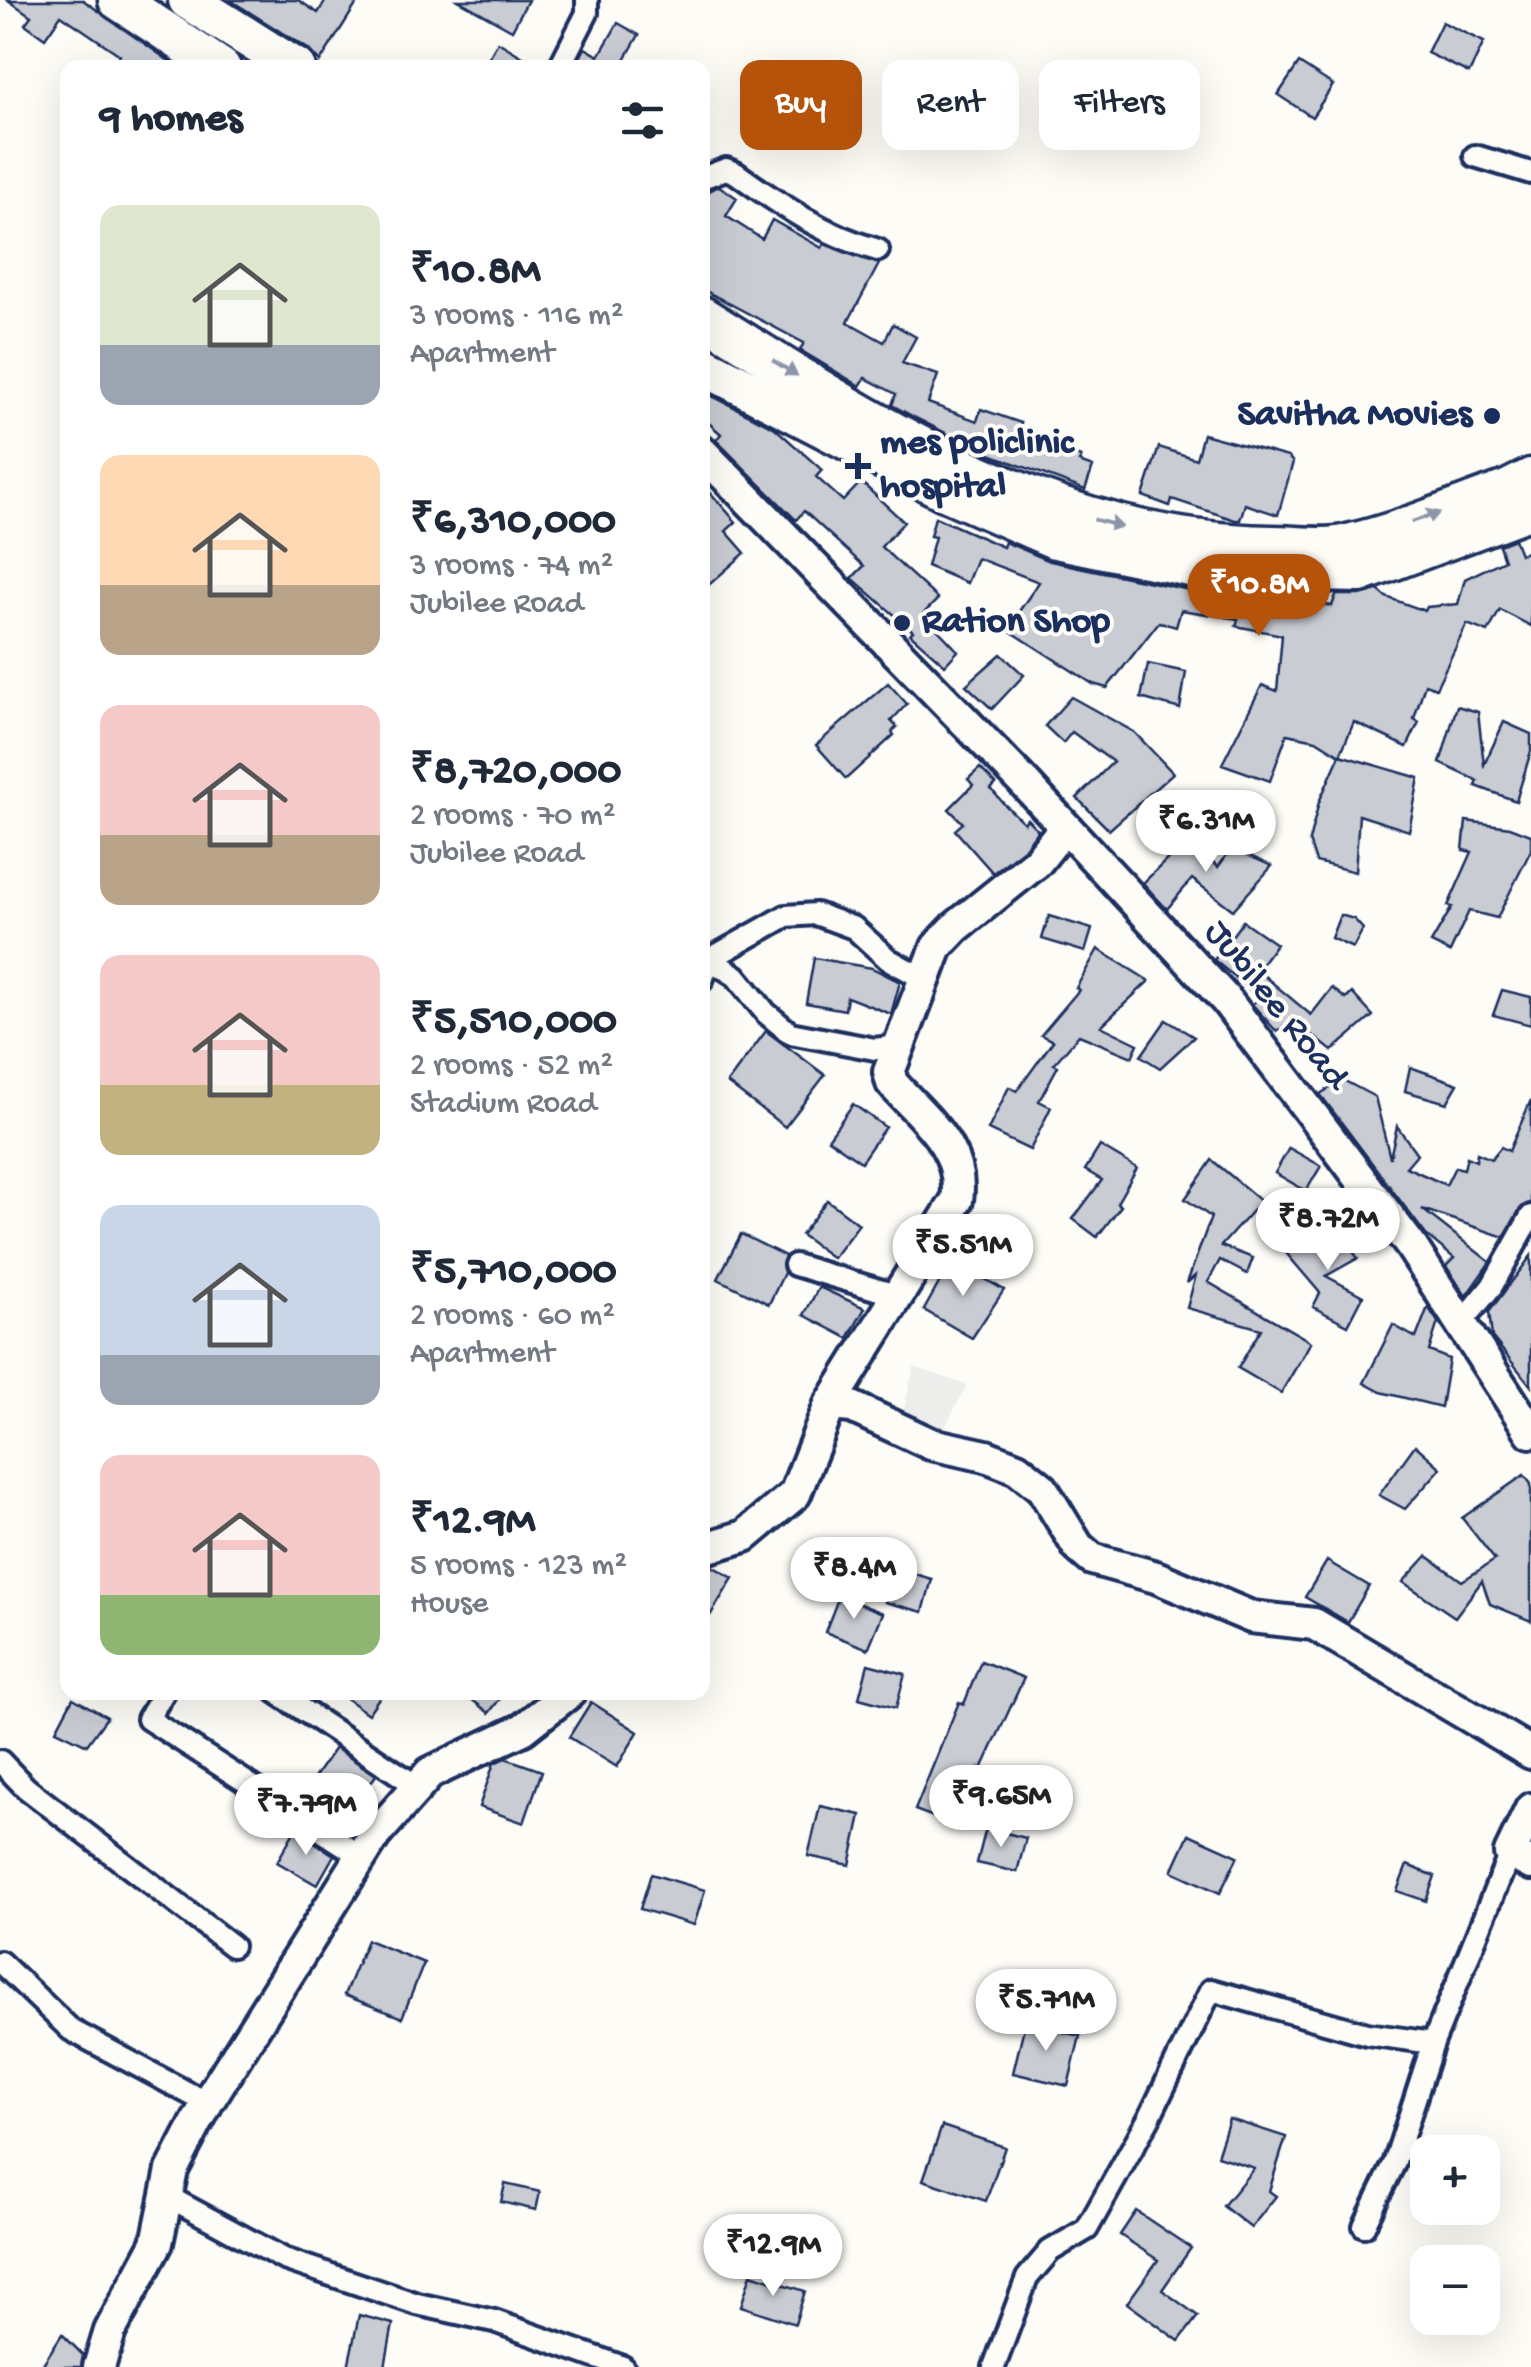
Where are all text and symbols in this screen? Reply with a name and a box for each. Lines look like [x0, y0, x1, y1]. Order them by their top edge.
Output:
chip: Buy [740, 60, 862, 150]
chip: Rent [882, 60, 1019, 150]
chip: Filters [1039, 60, 1200, 150]
icon: filters [615, 93, 670, 148]
text: 9 homes [100, 96, 242, 145]
icon: home [180, 245, 300, 365]
text: ₹10.8M [410, 249, 540, 298]
text: 3 rooms · 116 m² [410, 298, 623, 336]
text: Apartment [410, 336, 554, 374]
one-way arrow [771, 358, 799, 376]
place label: Savitha Movies [1238, 394, 1474, 438]
marker: Savitha Movies [1481, 405, 1503, 427]
place label: mes policlinic hospital [880, 422, 1075, 510]
marker: mes policlinic hospital [845, 453, 871, 479]
icon: home [180, 495, 300, 615]
text: ₹6,310,000 [410, 499, 616, 548]
one-way arrow [1412, 509, 1442, 524]
one-way arrow [1093, 516, 1124, 531]
text: 3 rooms · 74 m² [410, 548, 613, 586]
pin: ₹10.8M [1178, 554, 1340, 639]
text: ₹10.8M [1209, 567, 1309, 605]
text: Jubilee Road [410, 586, 583, 624]
place label: Ration Shop [922, 601, 1110, 645]
marker: Ration Shop [891, 612, 913, 634]
icon: home [180, 745, 300, 865]
text: ₹8,720,000 [410, 749, 621, 798]
pin: ₹6.31M [1125, 790, 1287, 875]
text: 2 rooms · 70 m² [410, 798, 615, 836]
text: ₹6.31M [1158, 803, 1254, 841]
text: Jubilee Road [410, 836, 583, 874]
street label: Jubilee Road [1193, 912, 1359, 1102]
icon: home [180, 995, 300, 1115]
text: ₹5,510,000 [410, 999, 617, 1048]
text: 2 rooms · 52 m² [410, 1048, 613, 1086]
text: Stadium Road [410, 1086, 597, 1124]
pin: ₹8.72M [1247, 1188, 1409, 1273]
text: ₹8.72M [1278, 1201, 1378, 1239]
pin: ₹5.51M [882, 1214, 1044, 1299]
text: ₹5.51M [914, 1227, 1012, 1265]
icon: home [180, 1245, 300, 1365]
text: ₹5,710,000 [410, 1249, 617, 1298]
text: 2 rooms · 60 m² [410, 1298, 615, 1336]
text: Apartment [410, 1336, 554, 1374]
icon: home [180, 1495, 300, 1615]
text: ₹12.9M [410, 1499, 535, 1548]
pin: ₹8.4M [784, 1537, 924, 1622]
text: 5 rooms · 123 m² [410, 1548, 627, 1586]
text: ₹8.4M [812, 1550, 896, 1588]
text: House [410, 1586, 488, 1624]
pin: ₹9.65M [920, 1765, 1082, 1850]
pin: ₹7.79M [225, 1773, 387, 1858]
text: ₹9.65M [951, 1778, 1051, 1816]
text: ₹7.79M [256, 1786, 356, 1824]
pin: ₹5.71M [965, 1969, 1127, 2054]
text: ₹5.71M [998, 1982, 1094, 2020]
map controls [1410, 2135, 1500, 2335]
button: + [1410, 2135, 1500, 2225]
pin: ₹12.9M [692, 2214, 854, 2299]
text: ₹12.9M [725, 2227, 821, 2265]
button: − [1410, 2245, 1500, 2335]

